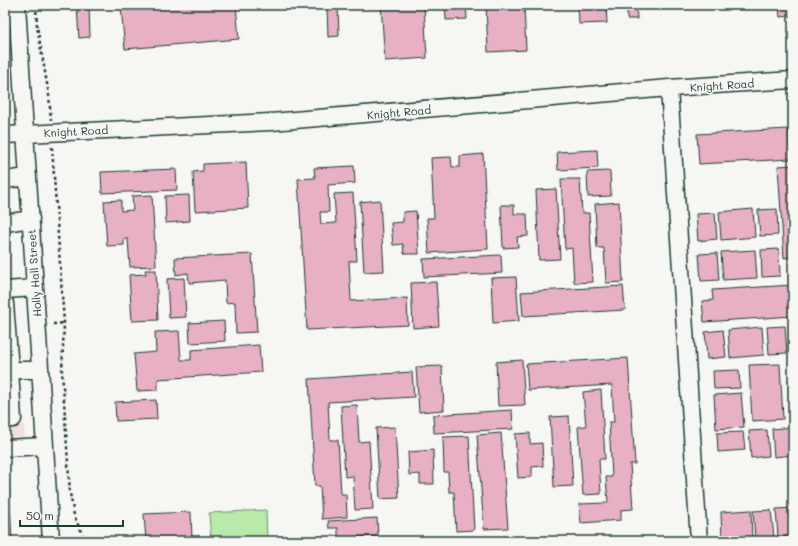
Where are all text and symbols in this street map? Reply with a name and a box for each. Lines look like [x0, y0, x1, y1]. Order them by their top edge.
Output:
street label: Knight Road [689, 75, 755, 95]
street label: Knight Road [366, 102, 432, 122]
street label: Knight Road [43, 122, 109, 140]
street label: Holly Hall Street [23, 228, 45, 317]
scale bar [20, 502, 123, 528]
text: 50 m [26, 507, 54, 523]

